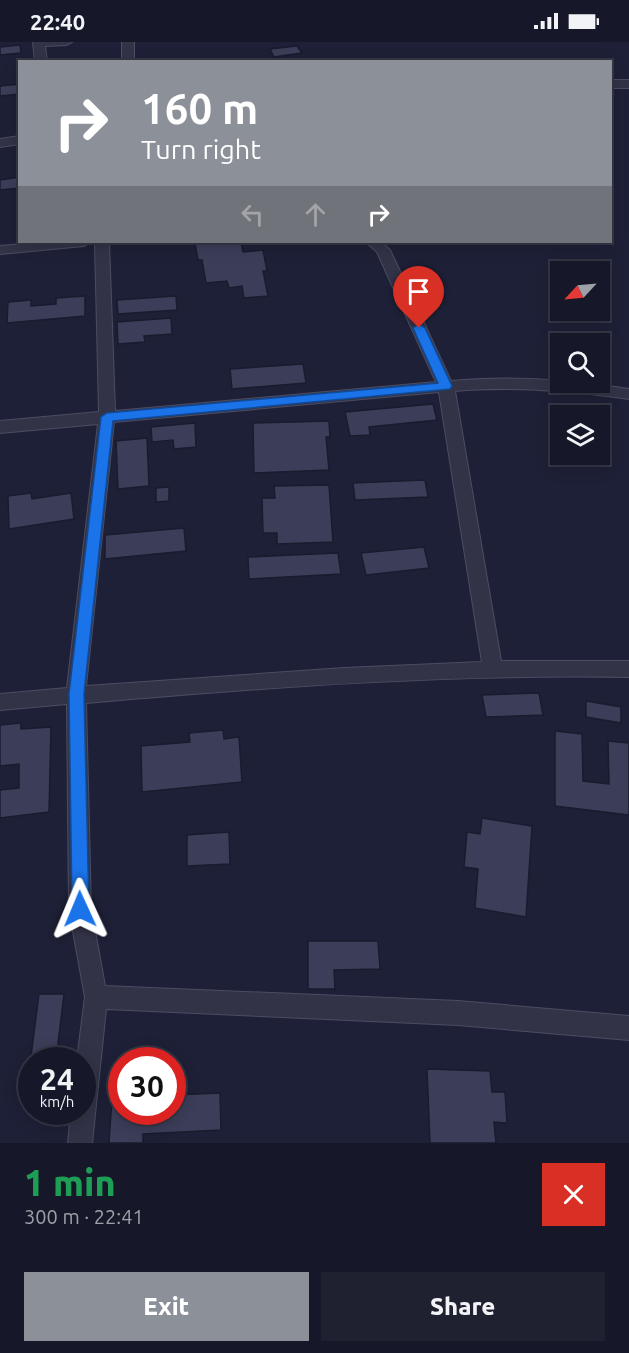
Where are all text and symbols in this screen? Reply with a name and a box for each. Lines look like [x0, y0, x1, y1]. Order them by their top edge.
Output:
text: 22:40 [30, 9, 85, 34]
icon: right [42, 84, 120, 162]
text: 160 m [141, 85, 258, 132]
text: Turn right [141, 134, 261, 164]
icon: left [236, 198, 269, 231]
icon: ahead [299, 198, 332, 231]
icon: right [362, 198, 395, 231]
north arrow [550, 261, 610, 321]
map controls [550, 261, 610, 465]
pin [393, 266, 444, 328]
icon: arrive [402, 275, 435, 308]
button: search [550, 333, 610, 393]
button: layers [550, 405, 610, 465]
position arrow [48, 877, 112, 941]
speed limit sign: 30 [108, 1047, 186, 1125]
text: 24 [40, 1062, 74, 1096]
text: km/h [40, 1093, 74, 1110]
text: 1 min [24, 1162, 116, 1203]
button: close [542, 1163, 605, 1226]
text: 300 m · 22:41 [24, 1205, 144, 1228]
button: Exit [24, 1272, 309, 1341]
button: Share [321, 1272, 605, 1341]

